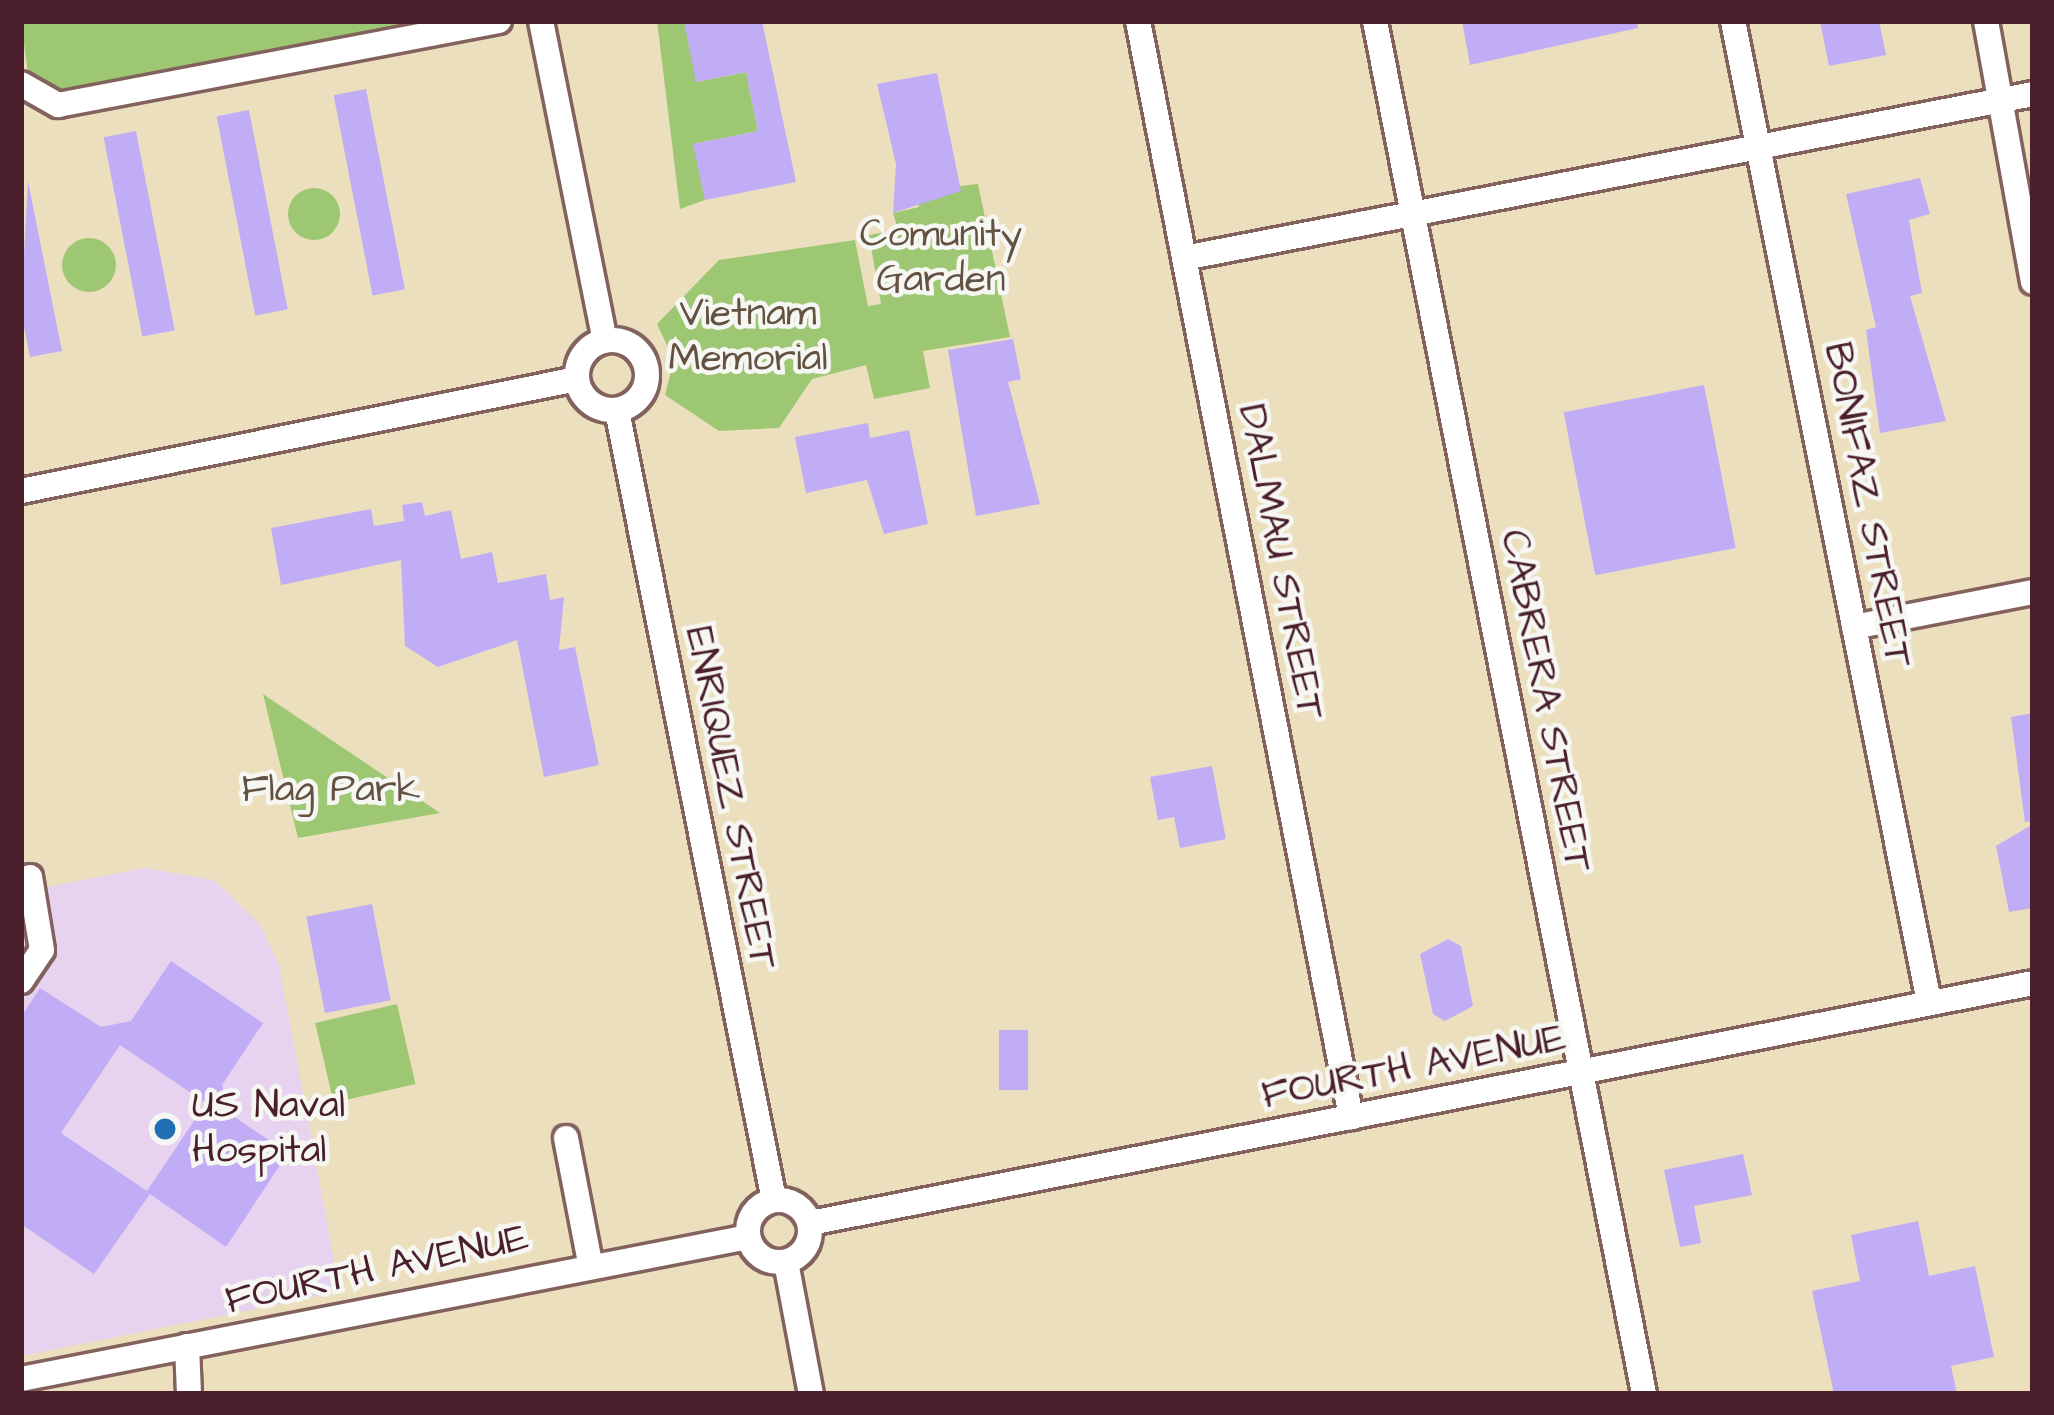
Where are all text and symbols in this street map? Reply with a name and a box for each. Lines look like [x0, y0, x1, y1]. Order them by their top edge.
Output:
park label: Comunity Garden [860, 213, 1022, 304]
park label: Vietnam Memorial [668, 292, 828, 383]
street label: BONIFAZ STREET [1813, 339, 1921, 671]
street label: DALMAU STREET [1227, 401, 1333, 723]
street label: CABRERA STREET [1489, 526, 1601, 876]
street label: ENRIQUEZ STREET [674, 623, 786, 973]
park label: Flag Park [242, 767, 420, 813]
street label: FOURTH AVENUE [1258, 1016, 1570, 1120]
place label: US Naval Hospital [192, 1084, 345, 1175]
marker: US Naval Hospital [149, 1113, 181, 1145]
street label: FOURTH AVENUE [221, 1215, 533, 1325]

